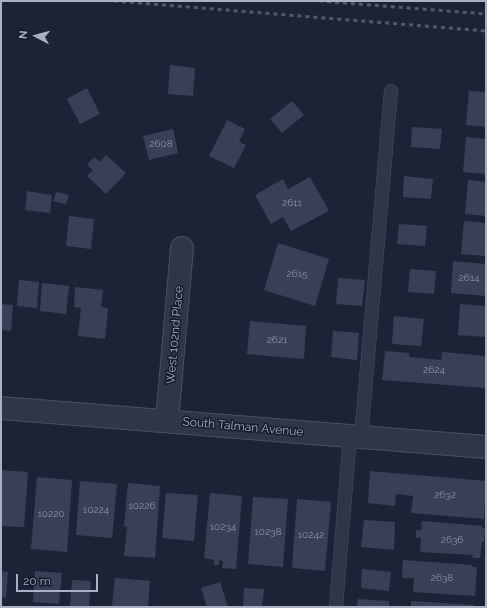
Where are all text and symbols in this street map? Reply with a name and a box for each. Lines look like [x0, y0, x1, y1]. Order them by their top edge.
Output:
north arrow [16, 16, 56, 56]
text: N [17, 30, 30, 40]
house number: 2608 [149, 138, 173, 150]
house number: 2611 [282, 197, 302, 209]
house number: 2615 [287, 268, 307, 280]
house number: 2614 [459, 272, 479, 284]
street label: West 102nd Place [164, 285, 186, 385]
house number: 2621 [267, 334, 287, 346]
house number: 2624 [423, 364, 445, 376]
street label: South Talman Avenue [182, 415, 304, 439]
house number: 2632 [434, 489, 456, 501]
house number: 10226 [129, 500, 155, 512]
house number: 10224 [83, 504, 109, 516]
house number: 10220 [38, 508, 64, 520]
house number: 10234 [210, 521, 236, 533]
house number: 10238 [255, 526, 281, 538]
house number: 10242 [298, 529, 324, 541]
house number: 2636 [441, 534, 463, 546]
scale bar [18, 566, 100, 592]
house number: 2638 [431, 572, 453, 584]
text: 20 m [23, 574, 51, 588]

